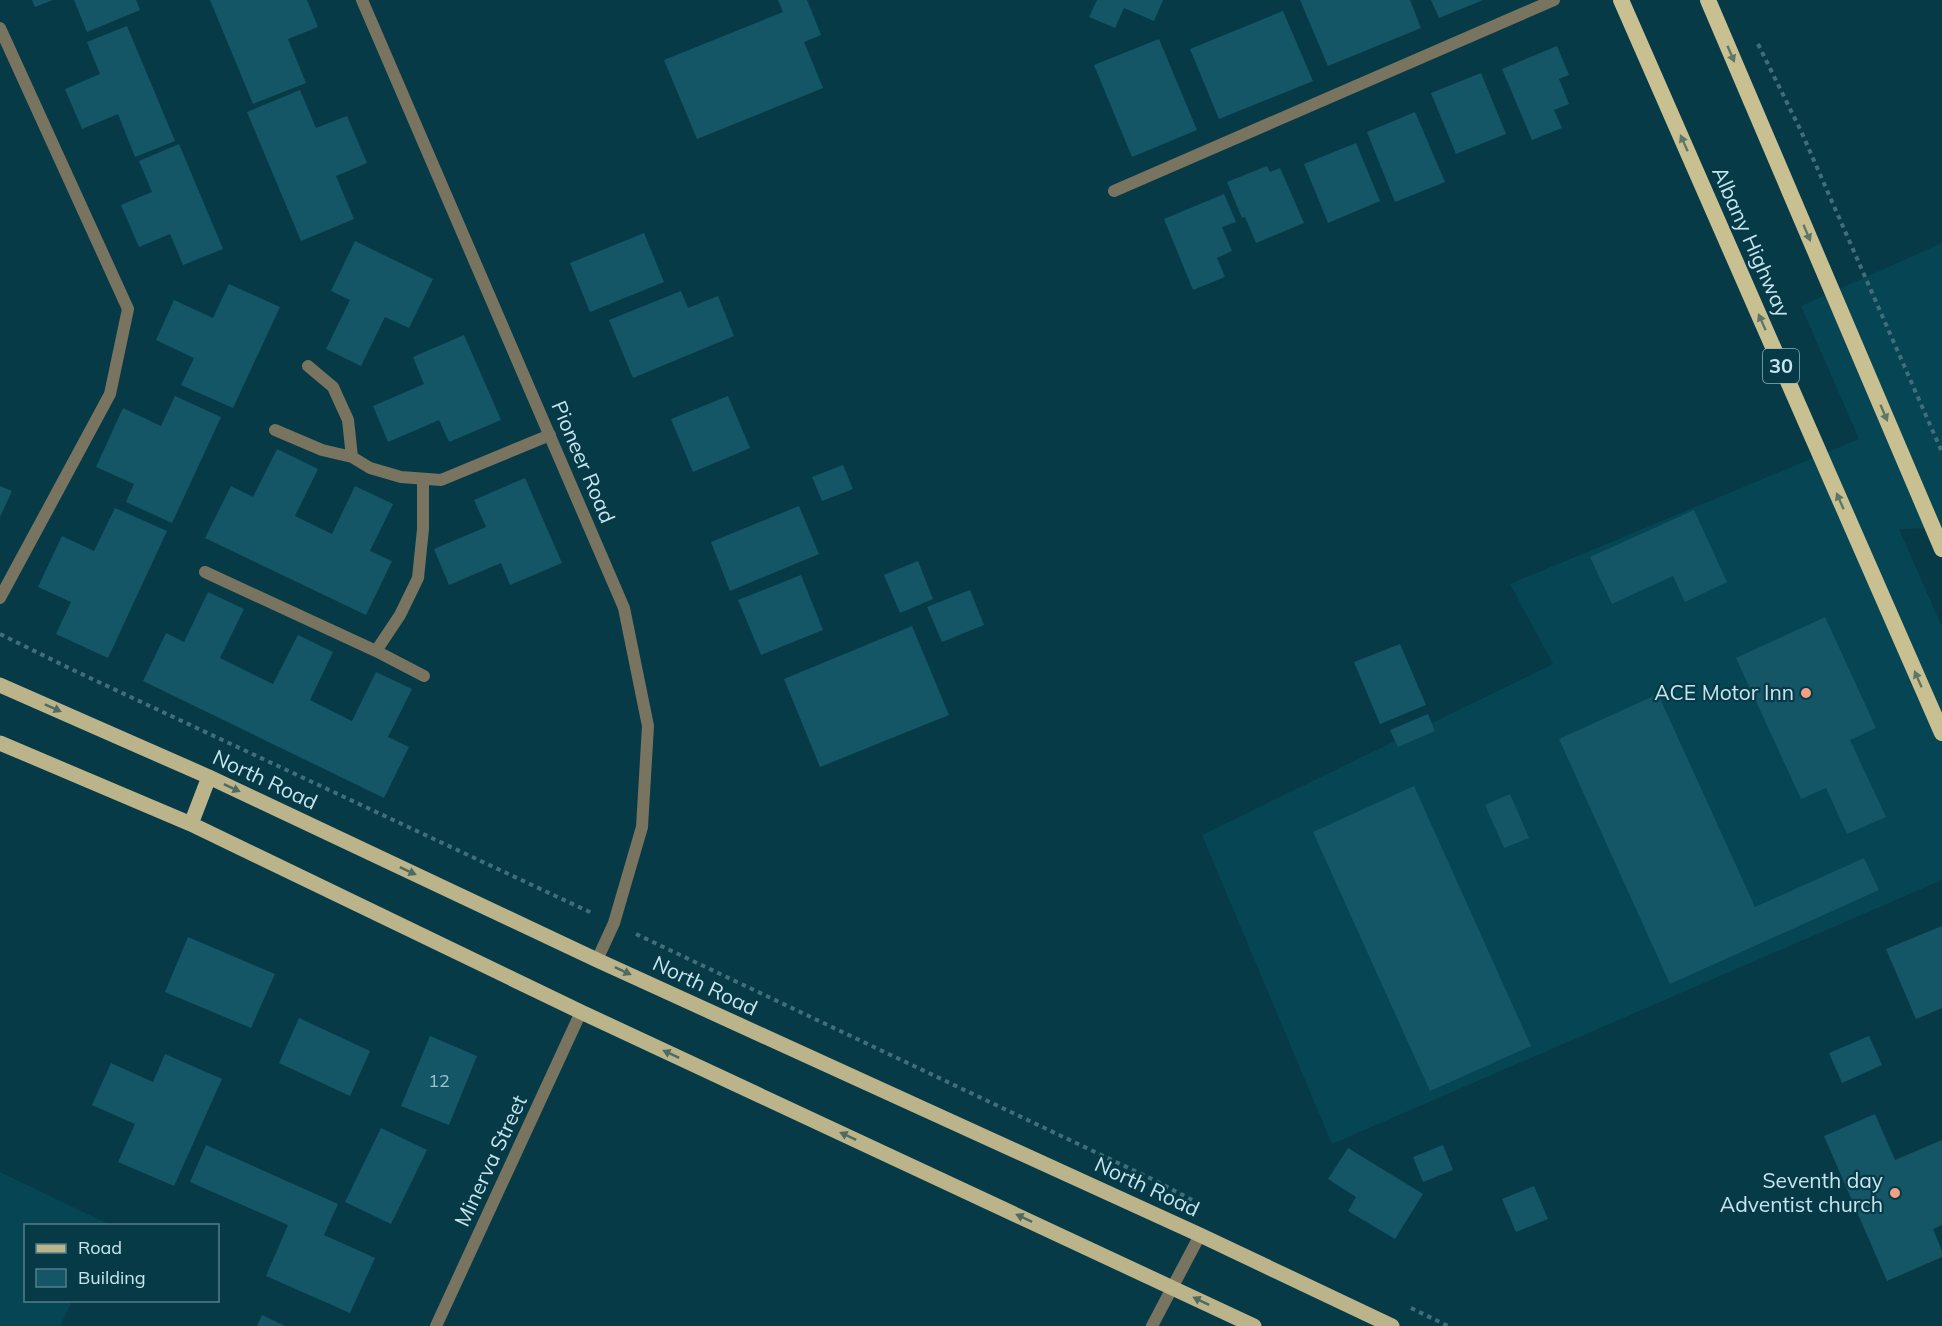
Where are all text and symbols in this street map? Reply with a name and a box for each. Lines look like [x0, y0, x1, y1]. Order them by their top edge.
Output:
one-way arrow [1726, 45, 1736, 63]
one-way arrow [1679, 135, 1688, 152]
street label: Albany Highway [1707, 162, 1797, 321]
one-way arrow [1803, 225, 1812, 242]
one-way arrow [1757, 313, 1766, 331]
road number: 30 [1763, 349, 1799, 383]
street label: Pioneer Road [546, 397, 621, 527]
one-way arrow [1879, 404, 1889, 422]
one-way arrow [1835, 491, 1845, 509]
one-way arrow [1914, 671, 1923, 688]
place label: ACE Motor Inn [1654, 679, 1794, 705]
marker: ACE Motor Inn [1799, 686, 1813, 700]
one-way arrow [45, 703, 63, 713]
street label: North Road [209, 744, 322, 815]
one-way arrow [223, 783, 240, 792]
one-way arrow [400, 866, 417, 875]
street label: North Road [649, 950, 762, 1021]
one-way arrow [614, 967, 631, 976]
one-way arrow [661, 1049, 679, 1059]
house number: 12 [428, 1069, 450, 1092]
street label: Minerva Street [448, 1091, 532, 1230]
one-way arrow [839, 1132, 856, 1141]
street label: North Road [1091, 1151, 1204, 1222]
place label: Seventh day Adventist church [1720, 1167, 1883, 1217]
marker: Seventh day Adventist church [1888, 1186, 1902, 1200]
one-way arrow [1016, 1214, 1033, 1223]
legend [24, 1224, 219, 1302]
text: Road [78, 1236, 122, 1259]
text: Building [78, 1266, 146, 1289]
one-way arrow [1193, 1296, 1210, 1305]

